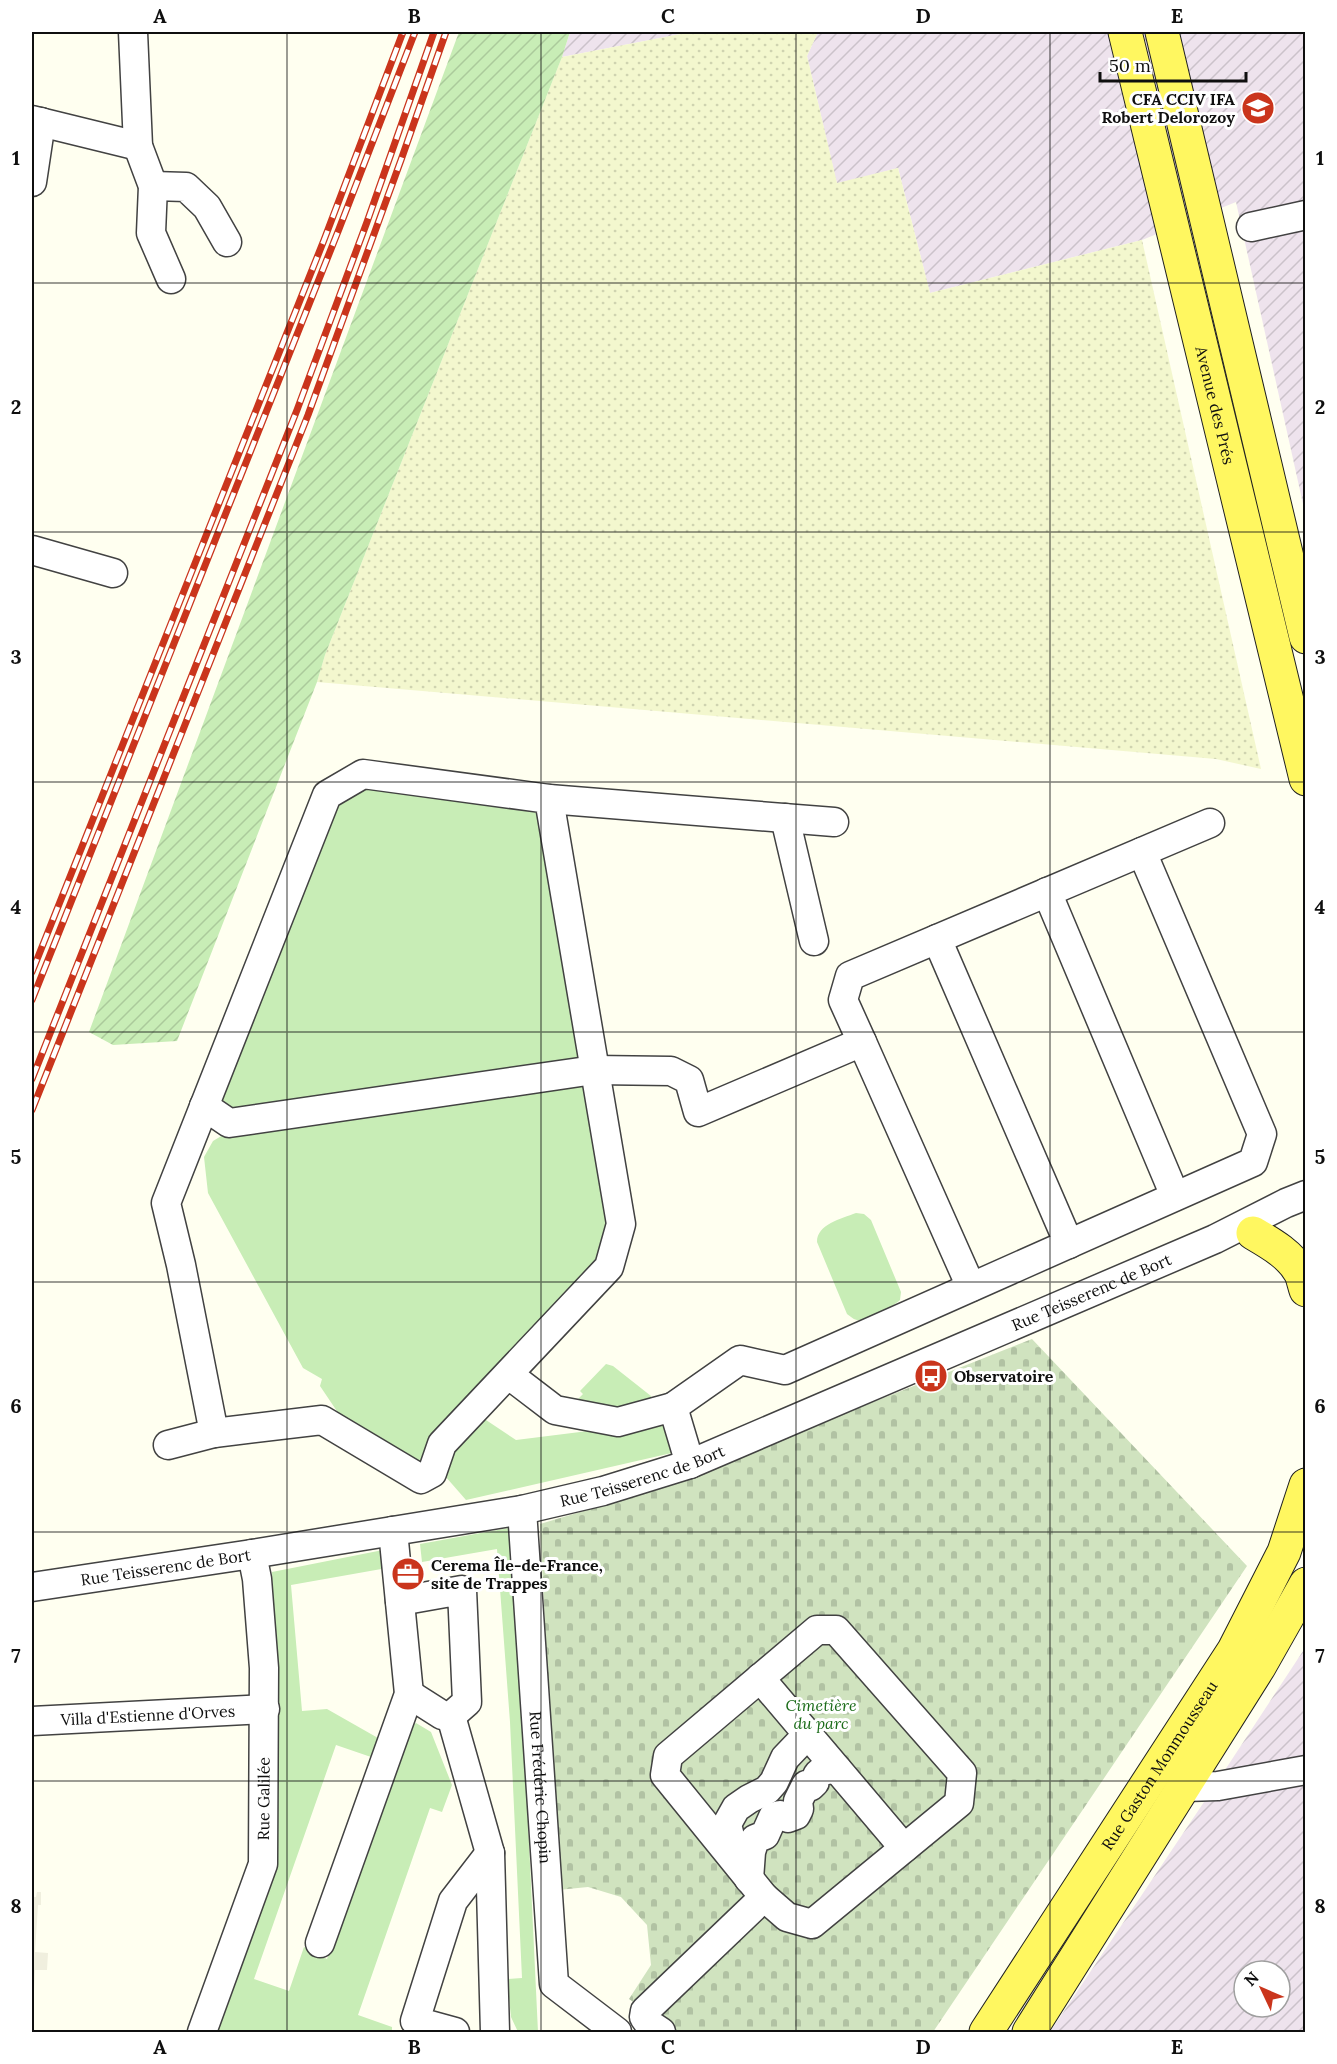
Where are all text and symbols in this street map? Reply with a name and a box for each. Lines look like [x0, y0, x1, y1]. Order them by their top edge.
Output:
text: A [153, 3, 167, 28]
text: B [407, 3, 421, 28]
text: C [661, 3, 675, 28]
text: D [915, 3, 931, 28]
text: E [1171, 3, 1183, 28]
scale bar [1100, 45, 1246, 83]
text: 50 m [1109, 54, 1151, 77]
place label: CFA CCIV IFA Robert Delorozoy [1102, 89, 1235, 127]
school or university icon: CFA CCIV IFA Robert Delorozoy [1240, 90, 1276, 126]
text: 1 [12, 145, 20, 170]
text: 1 [1316, 145, 1324, 170]
street label: Avenue des Prés [1191, 343, 1239, 466]
text: 2 [11, 394, 21, 419]
text: 2 [1315, 394, 1325, 419]
text: 3 [10, 644, 22, 669]
text: 3 [1314, 644, 1326, 669]
text: 4 [11, 894, 22, 919]
text: 4 [1315, 894, 1326, 919]
text: 5 [11, 1144, 22, 1169]
text: 5 [1315, 1144, 1326, 1169]
street label: Rue Teisserenc de Bort [1009, 1249, 1175, 1335]
bus stop icon: Observatoire [913, 1358, 949, 1394]
place label: Observatoire [954, 1366, 1054, 1386]
text: 6 [10, 1393, 22, 1418]
text: 6 [1314, 1393, 1326, 1418]
street label: Rue Teisserenc de Bort [558, 1440, 728, 1511]
street label: Rue Teisserenc de Bort [79, 1544, 253, 1590]
place label: Cerema Île-de-France, site de Trappes [431, 1555, 603, 1593]
office icon: Cerema Île-de-France, site de Trappes [390, 1556, 426, 1592]
text: 7 [11, 1643, 21, 1668]
text: 7 [1315, 1643, 1325, 1668]
street label: Rue Gaston Monmousseau [1097, 1676, 1222, 1854]
park label: Cimetière du parc [785, 1695, 857, 1733]
street label: Villa d'Estienne d'Orves [59, 1701, 236, 1730]
street label: Rue Frédéric Chopin [526, 1710, 556, 1865]
street label: Rue Galilée [253, 1757, 274, 1841]
text: 8 [10, 1893, 22, 1918]
text: 8 [1314, 1893, 1326, 1918]
north arrow [1232, 1959, 1292, 2019]
text: N [1240, 1967, 1263, 1990]
text: A [153, 2034, 167, 2059]
text: B [407, 2034, 421, 2059]
text: C [661, 2034, 675, 2059]
text: D [915, 2034, 931, 2059]
text: E [1171, 2034, 1183, 2059]

